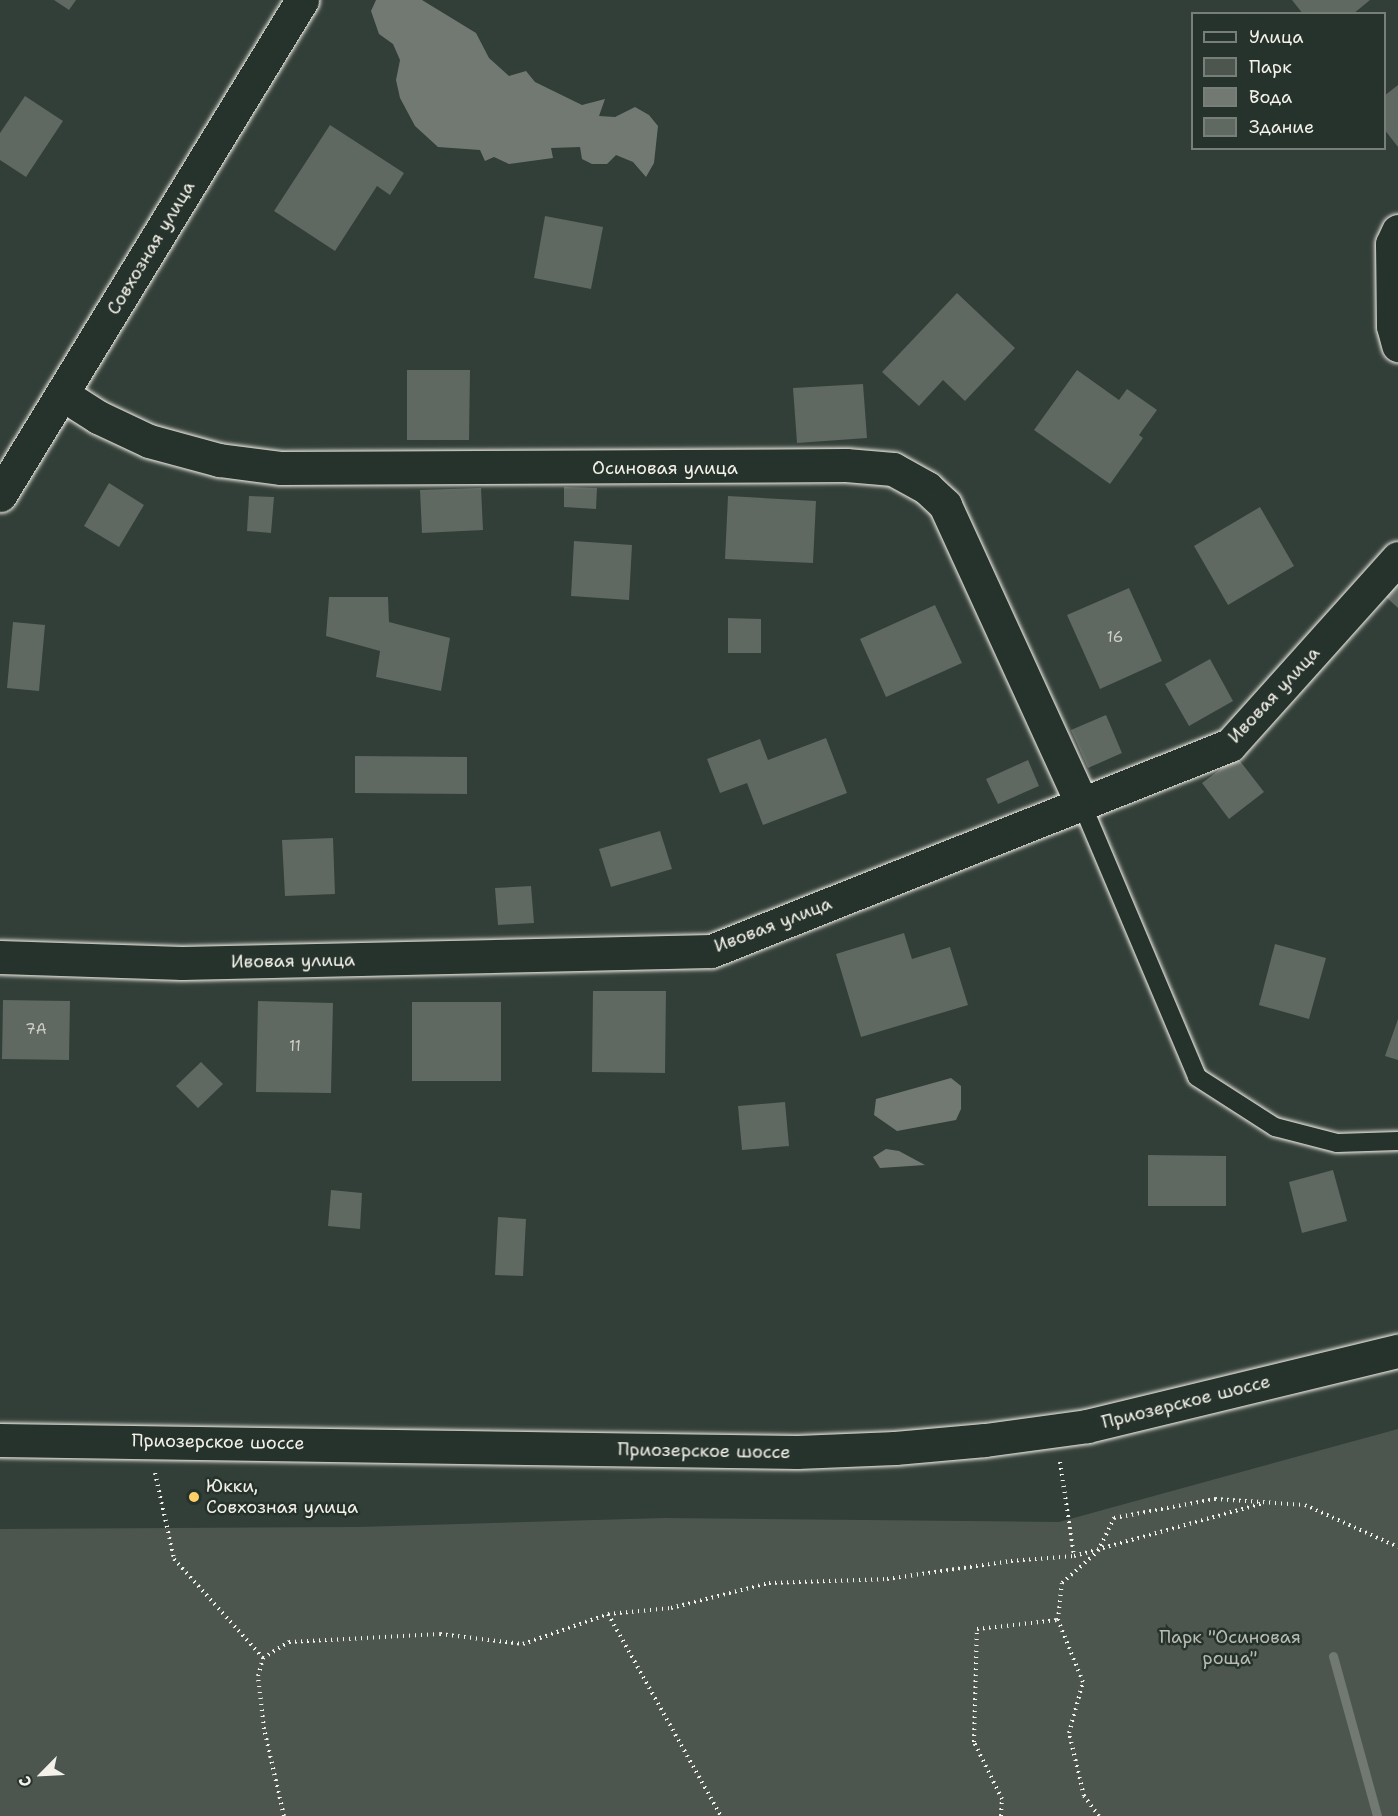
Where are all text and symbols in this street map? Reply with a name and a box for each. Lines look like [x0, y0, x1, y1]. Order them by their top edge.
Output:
legend [1191, 12, 1386, 150]
text: Улица [1249, 25, 1303, 49]
text: Парк [1249, 55, 1292, 79]
text: Вода [1249, 85, 1292, 109]
text: Здание [1249, 115, 1314, 139]
street label: Совхозная улица [103, 177, 199, 319]
street label: Осиновая улица [592, 457, 738, 479]
house number: 16 [1107, 629, 1123, 647]
street label: Ивовая улица [1224, 642, 1324, 748]
street label: Ивовая улица [711, 893, 835, 957]
street label: Ивовая улица [231, 949, 355, 973]
house number: 7А [25, 1021, 47, 1039]
house number: 11 [289, 1038, 301, 1056]
street label: Приозерское шоссе [1099, 1371, 1273, 1433]
street label: Приозерское шоссе [131, 1430, 305, 1454]
street label: Приозерское шоссе [617, 1439, 791, 1463]
place label: Юкки, Совхозная улица [206, 1476, 358, 1518]
marker: Юкки, Совхозная улица [187, 1490, 201, 1504]
park label: Парк "Осиновая роща" [1159, 1627, 1301, 1670]
north arrow [12, 1744, 72, 1804]
text: С [14, 1773, 37, 1790]

